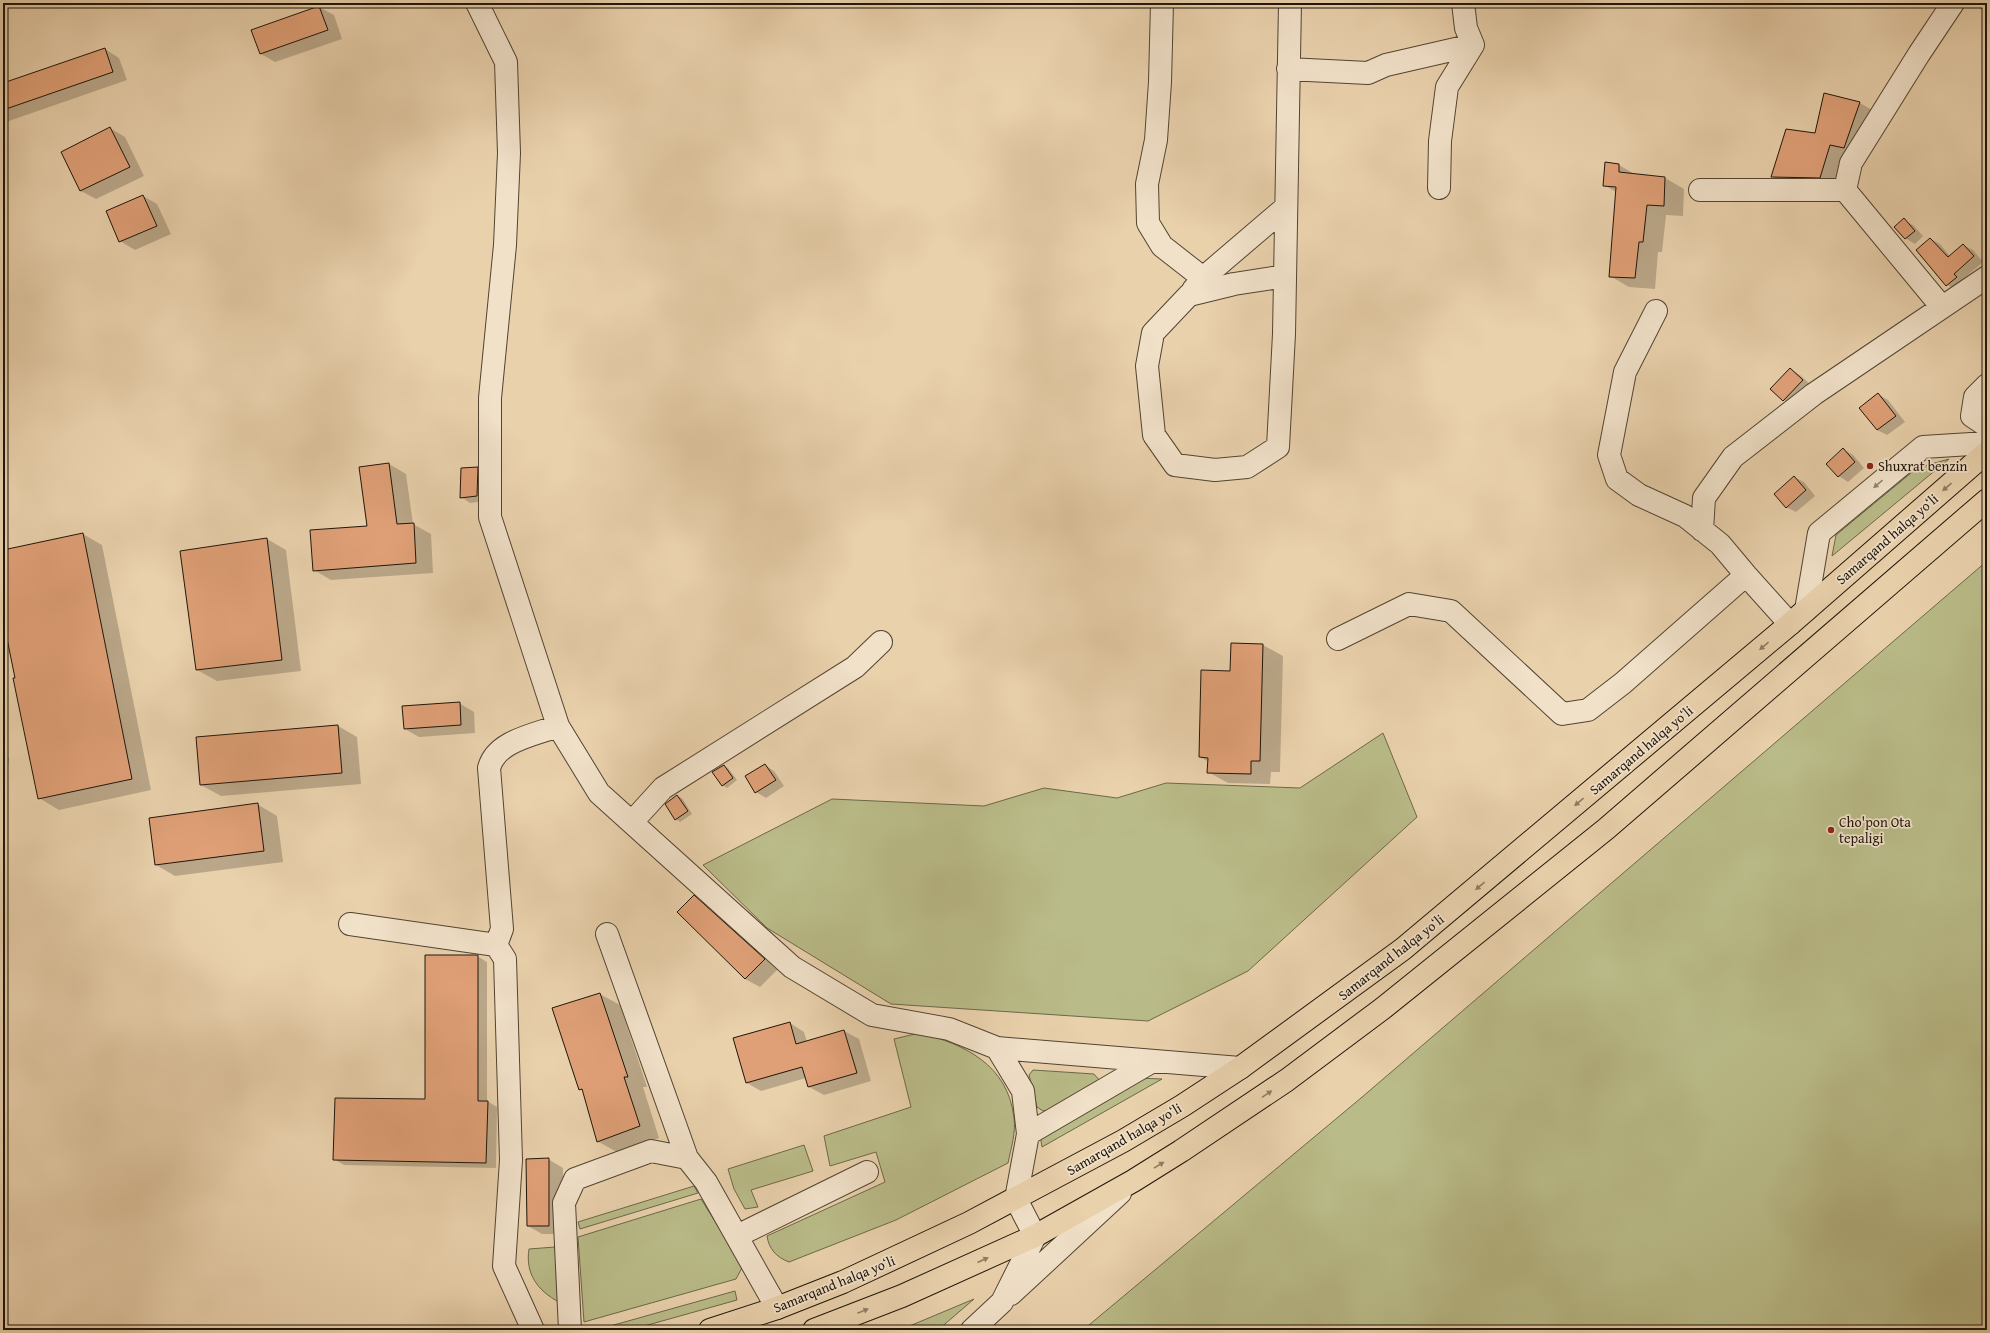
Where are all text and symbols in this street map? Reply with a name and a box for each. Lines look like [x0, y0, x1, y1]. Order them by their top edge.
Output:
place label: Shuxrat benzin [1878, 456, 1967, 476]
marker: Shuxrat benzin [1865, 461, 1875, 471]
one-way arrow [1872, 480, 1883, 489]
one-way arrow [1942, 482, 1952, 492]
street label: Samarqand halqa yoʻli [1831, 489, 1943, 589]
one-way arrow [1759, 641, 1769, 650]
street label: Samarqand halqa yoʻli [1585, 701, 1697, 799]
one-way arrow [1574, 797, 1585, 806]
place label: Cho'pon Ota tepaligi [1839, 812, 1911, 848]
marker: Cho'pon Ota tepaligi [1826, 825, 1836, 835]
one-way arrow [1475, 881, 1485, 890]
street label: Samarqand halqa yoʻli [1334, 909, 1448, 1005]
one-way arrow [1262, 1090, 1273, 1098]
street label: Samarqand halqa yoʻli [1063, 1098, 1185, 1180]
one-way arrow [1154, 1161, 1164, 1169]
street label: Samarqand halqa yoʻli [770, 1250, 898, 1318]
one-way arrow [977, 1256, 989, 1262]
one-way arrow [858, 1308, 869, 1314]

